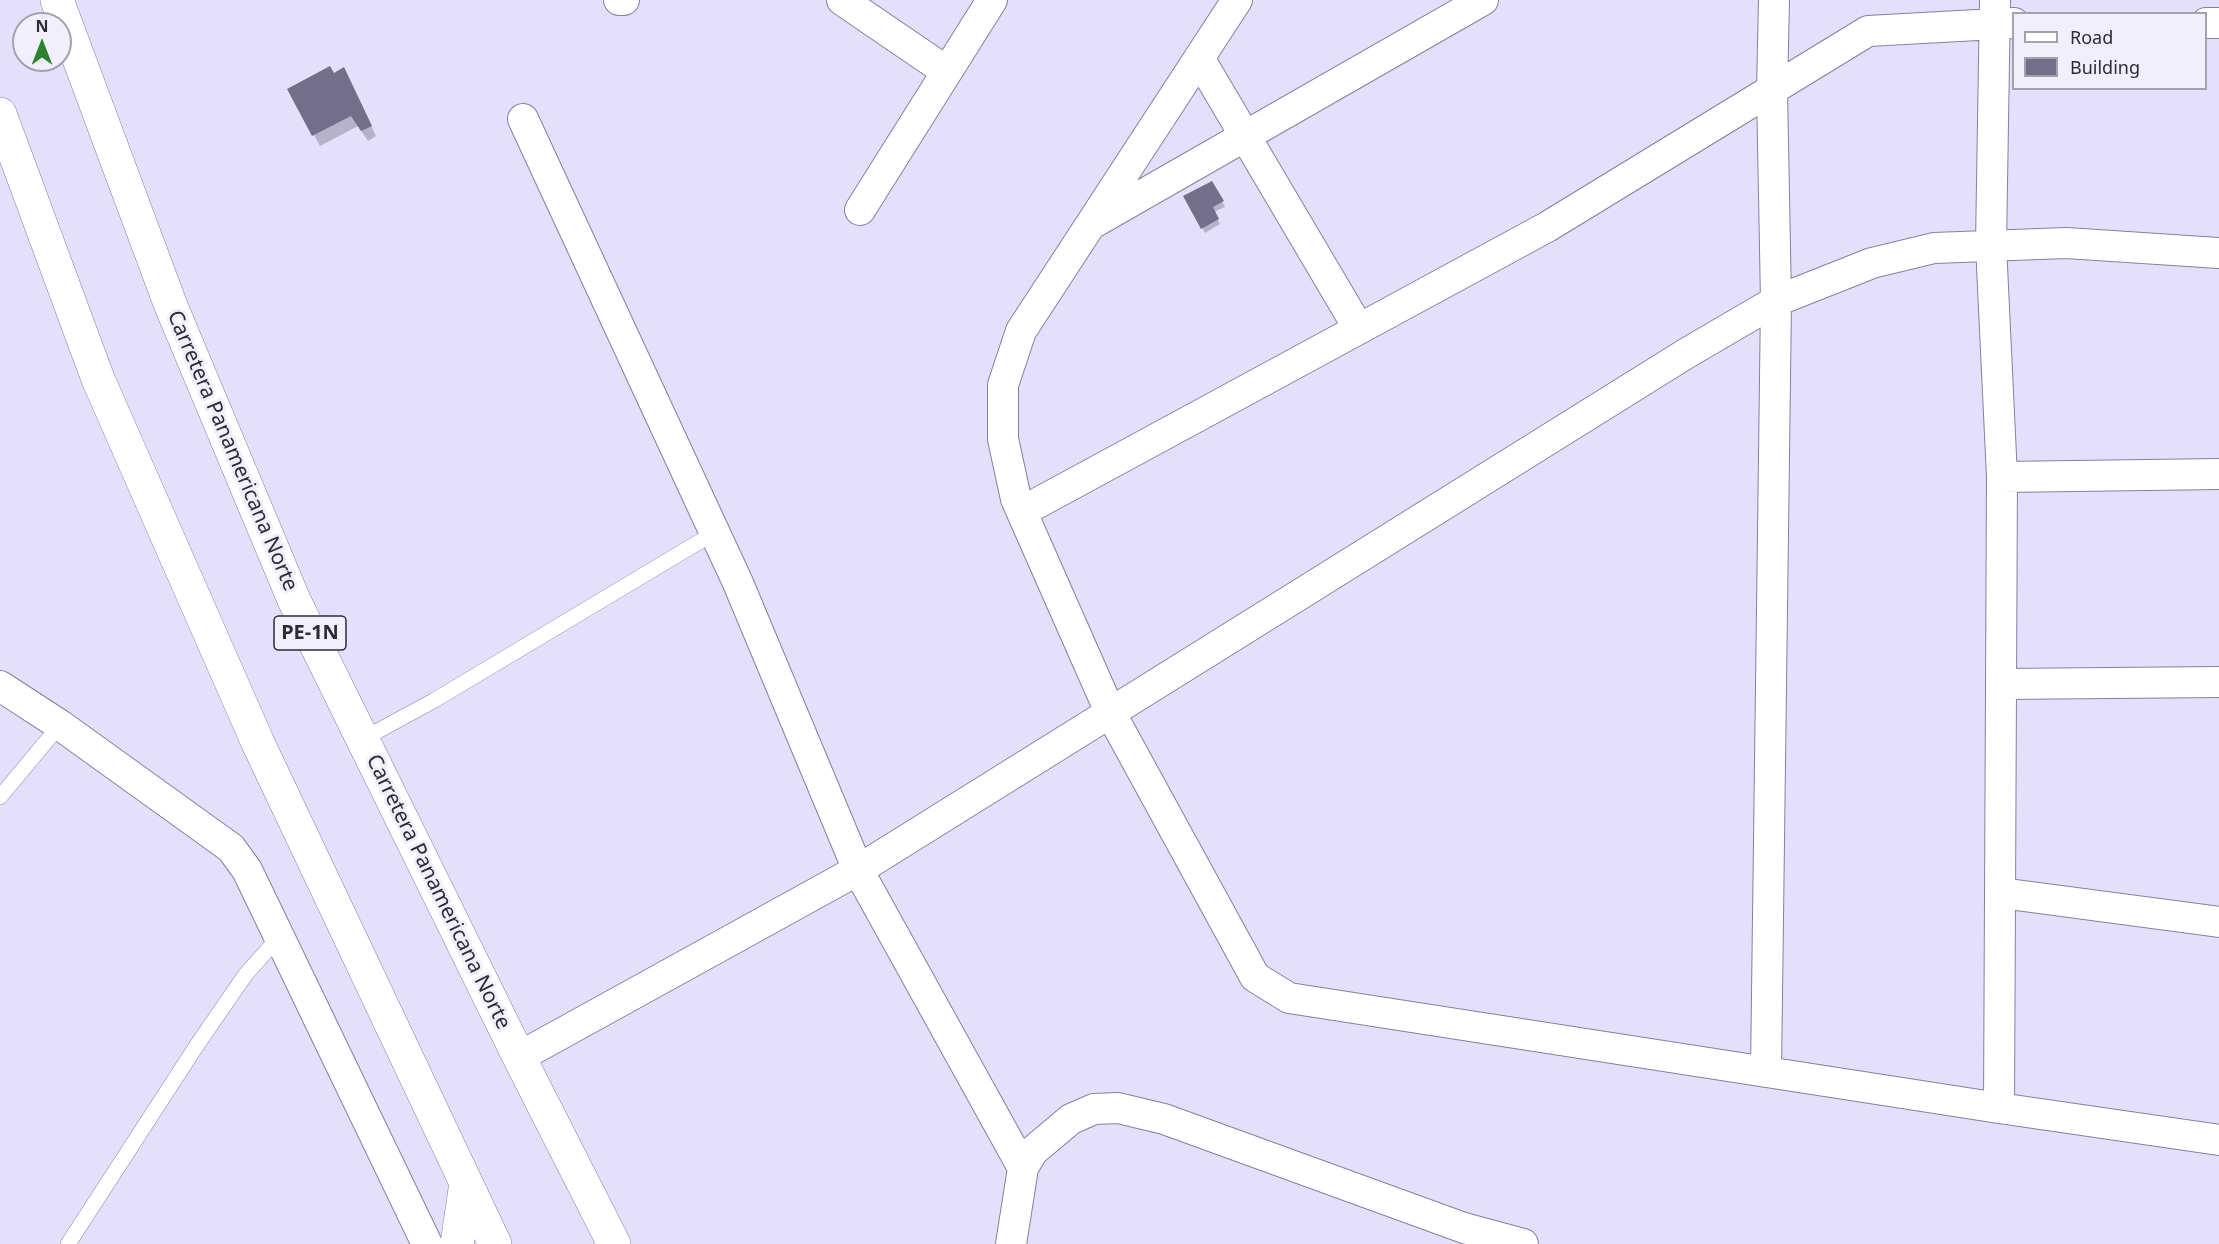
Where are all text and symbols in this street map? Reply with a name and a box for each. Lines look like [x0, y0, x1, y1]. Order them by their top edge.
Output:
north arrow [12, 12, 72, 72]
legend [2012, 12, 2207, 90]
text: N [35, 15, 49, 37]
text: Road [2070, 25, 2113, 49]
text: Building [2070, 55, 2140, 79]
street label: Carretera Panamericana Norte [161, 307, 303, 595]
road number: PE-1N [274, 616, 346, 650]
street label: Carretera Panamericana Norte [360, 751, 516, 1033]

